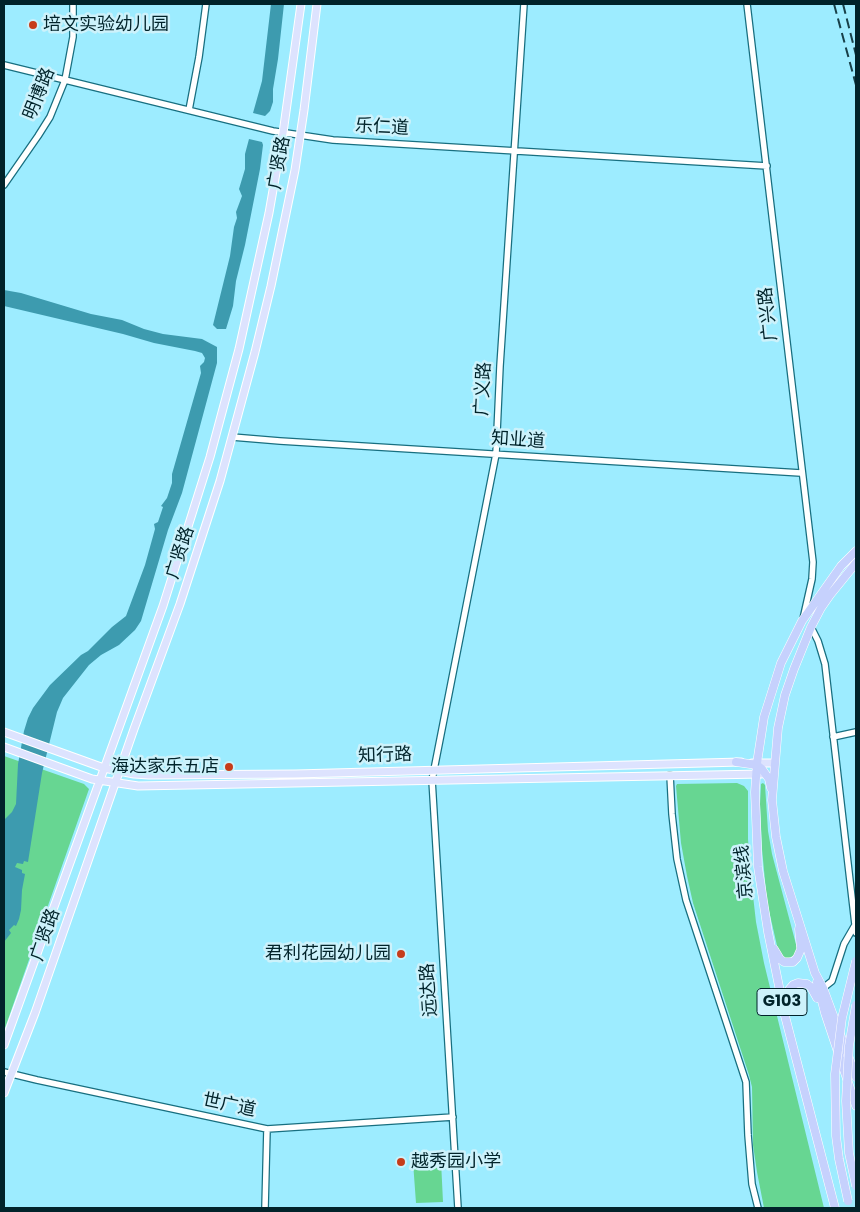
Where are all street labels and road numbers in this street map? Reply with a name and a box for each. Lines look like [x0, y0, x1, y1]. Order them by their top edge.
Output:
street label: 明博路 [20, 65, 60, 123]
street label: 乐仁道 [354, 116, 410, 140]
street label: 广贤路 [265, 135, 295, 191]
street label: 广兴路 [755, 286, 783, 342]
street label: 广义路 [472, 361, 496, 417]
street label: 知业道 [490, 428, 546, 454]
street label: 广贤路 [162, 524, 200, 582]
street label: 知行路 [358, 744, 412, 768]
street label: 京滨线 [732, 844, 758, 900]
street label: 广贤路 [27, 906, 65, 964]
street label: 远达路 [417, 962, 443, 1018]
road number: G103 [757, 989, 807, 1016]
street label: 世广道 [200, 1090, 258, 1122]

